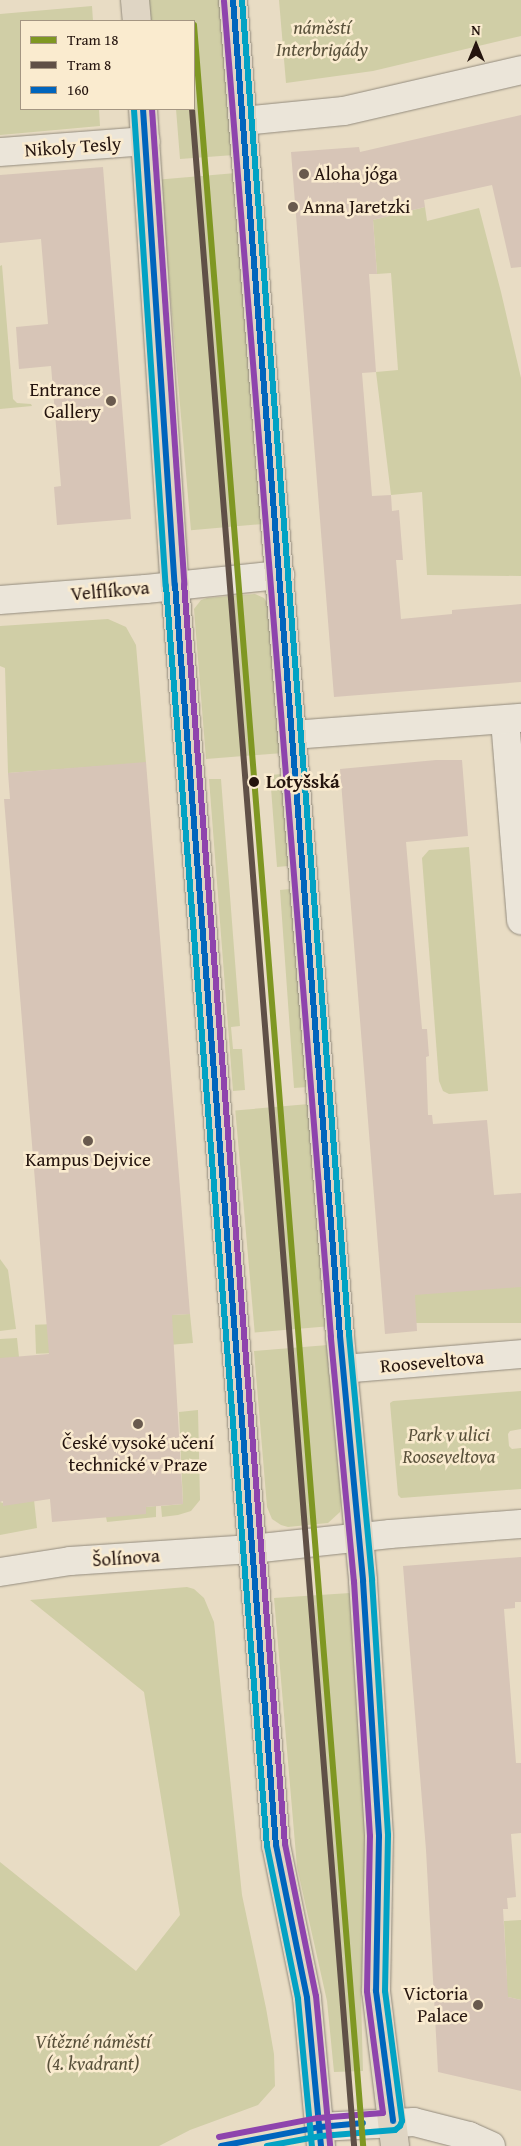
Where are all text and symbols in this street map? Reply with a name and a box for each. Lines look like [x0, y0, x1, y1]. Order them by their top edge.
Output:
park label: náměstí Interbrigády [276, 17, 368, 61]
legend [20, 20, 195, 110]
north arrow [451, 20, 501, 70]
text: N [471, 20, 481, 40]
text: Tram 18 [67, 29, 119, 50]
text: Tram 8 [67, 54, 111, 75]
text: 160 [67, 79, 89, 100]
street label: Nikoly Tesly [24, 132, 122, 162]
place label: Aloha jóga [314, 163, 398, 185]
marker: Aloha jóga [298, 168, 310, 180]
place label: Anna Jaretzki [303, 196, 410, 218]
marker: Anna Jaretzki [287, 201, 299, 213]
place label: Entrance Gallery [29, 379, 101, 423]
marker: Entrance Gallery [105, 395, 117, 407]
street label: Velflíkova [70, 576, 150, 606]
place label: Lotyšská [266, 771, 340, 793]
marker: Lotyšská [245, 773, 263, 791]
marker: Kampus Dejvice [82, 1135, 94, 1147]
place label: Kampus Dejvice [25, 1149, 151, 1171]
street label: Rooseveltova [379, 1346, 485, 1378]
marker: České vysoké učení technické v Praze [132, 1418, 144, 1430]
park label: Park v ulici Rooseveltova [403, 1424, 495, 1468]
place label: České vysoké učení technické v Praze [62, 1432, 214, 1476]
street label: Šolínova [91, 1544, 161, 1572]
place label: Victoria Palace [403, 1983, 468, 2027]
marker: Victoria Palace [472, 1999, 484, 2011]
park label: Vítězné náměstí (4. kvadrant) [35, 2031, 151, 2075]

